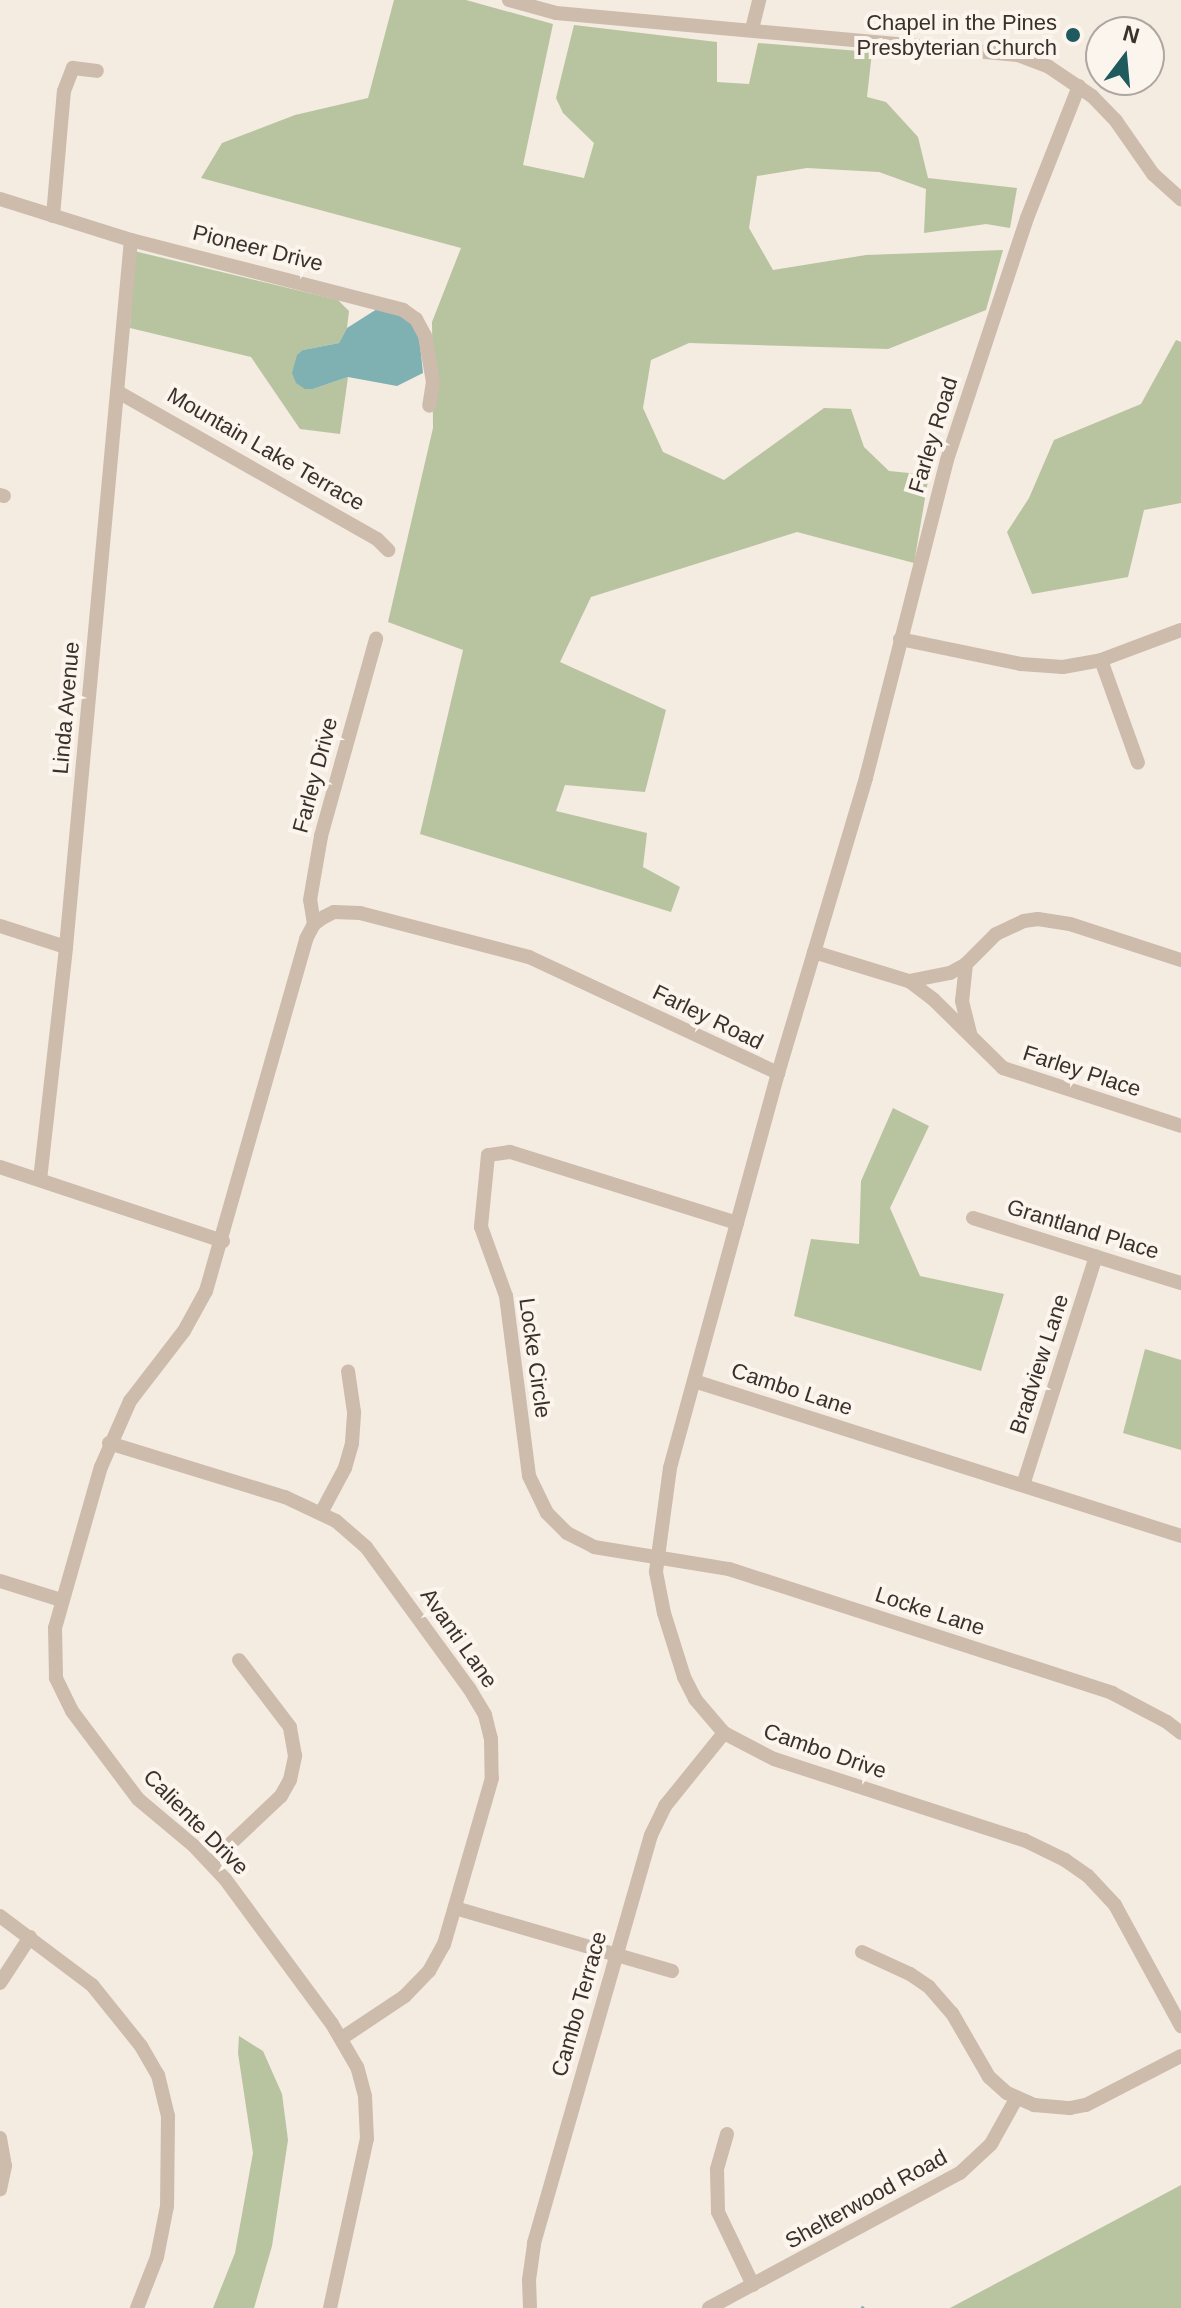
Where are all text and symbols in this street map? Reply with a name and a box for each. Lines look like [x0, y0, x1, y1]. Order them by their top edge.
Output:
place label: Chapel in the Pines Presbyterian Church [856, 9, 1057, 60]
north arrow [1085, 16, 1165, 96]
text: N [1120, 20, 1142, 49]
marker: Chapel in the Pines Presbyterian Church [1064, 26, 1082, 44]
street label: Pioneer Drive [190, 219, 326, 277]
street label: Farley Road [903, 374, 963, 496]
street label: Mountain Lake Terrace [162, 382, 370, 516]
street label: Linda Avenue [47, 640, 85, 776]
street label: Farley Drive [287, 714, 343, 836]
street label: Farley Road [648, 979, 768, 1055]
street label: Farley Place [1020, 1040, 1144, 1102]
street label: Grantland Place [1004, 1193, 1162, 1265]
street label: Bradview Lane [1004, 1291, 1074, 1437]
street label: Locke Circle [514, 1296, 556, 1420]
street label: Cambo Lane [728, 1357, 856, 1421]
street label: Locke Lane [872, 1581, 988, 1641]
street label: Avanti Lane [415, 1583, 503, 1693]
street label: Cambo Drive [760, 1718, 890, 1784]
street label: Caliente Drive [138, 1764, 254, 1880]
street label: Cambo Terrace [546, 1928, 612, 2080]
street label: Shelterwood Road [780, 2144, 952, 2254]

